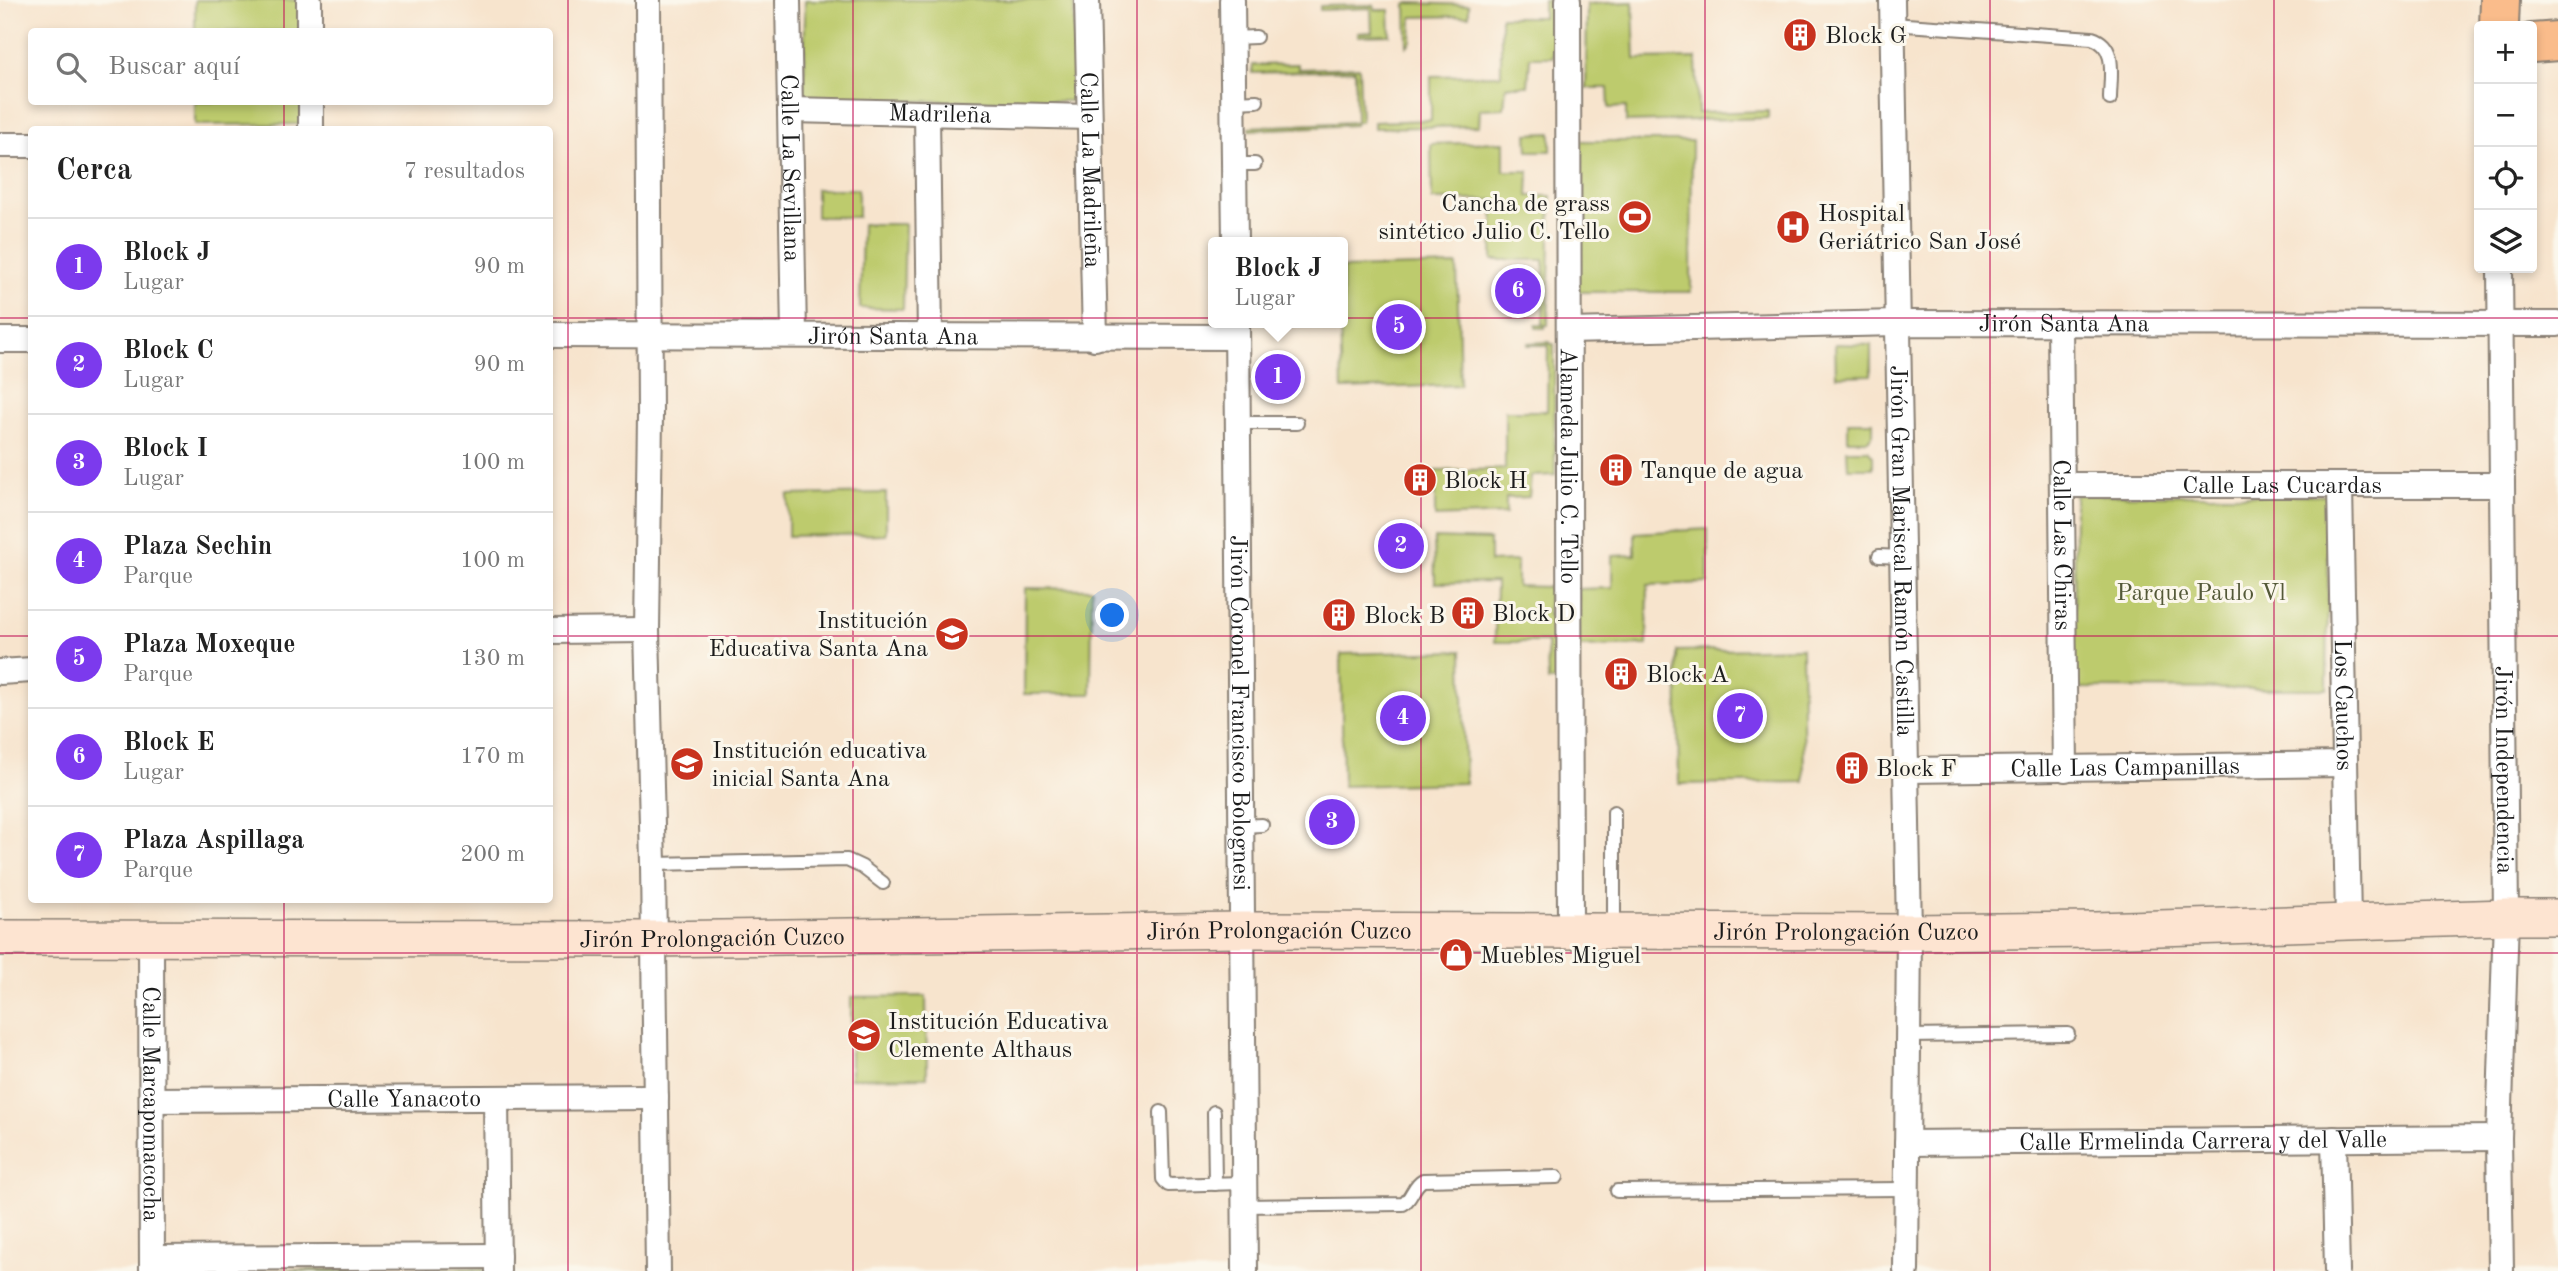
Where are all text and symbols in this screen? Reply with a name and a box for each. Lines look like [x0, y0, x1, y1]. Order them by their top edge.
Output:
building icon: Block G [1781, 16, 1819, 54]
map controls [2474, 21, 2537, 273]
button: + [2474, 21, 2537, 84]
place label: Block G [1825, 25, 1907, 49]
search box [28, 28, 553, 105]
icon: search [52, 48, 90, 86]
text: Buscar aquí [108, 54, 240, 80]
street label: Calle La Madrileña [1075, 71, 1103, 269]
street label: Calle La Sevillana [775, 74, 803, 262]
button: − [2474, 84, 2537, 147]
street label: Madrileña [888, 102, 992, 129]
button: locate [2474, 147, 2537, 210]
text: Cerca [56, 156, 132, 186]
text: 7 resultados [404, 160, 525, 183]
place label: Cancha de grass sintético Julio C. Tello [1378, 193, 1610, 245]
sports icon: Cancha de grass sintético Julio C. Tello [1616, 198, 1654, 236]
place label: Hospital Geriátrico San José [1818, 203, 2021, 255]
hospital icon: Hospital Geriátrico San José [1774, 208, 1812, 246]
button: layers [2474, 210, 2537, 273]
popup [1208, 237, 1348, 328]
text: Block J [123, 240, 211, 266]
text: 1 [72, 255, 86, 278]
text: 90 m [474, 255, 525, 278]
text: Block J [1234, 256, 1322, 282]
pin: 6 [1495, 265, 1541, 317]
text: Lugar [123, 271, 184, 294]
text: Lugar [1234, 287, 1295, 310]
pin: 5 [1376, 301, 1422, 353]
street label: Jirón Santa Ana [1978, 313, 2149, 337]
street label: Jirón Santa Ana [808, 326, 979, 350]
text: Block C [123, 338, 214, 364]
street label: Alameda Julio C. Tello [1555, 348, 1579, 584]
pin: 1 [1255, 351, 1301, 403]
text: 2 [72, 353, 86, 376]
text: 90 m [474, 353, 525, 376]
street label: Jirón Gran Mariscal Ramón Castilla [1885, 365, 1915, 737]
text: Lugar [123, 369, 184, 392]
text: Block I [123, 436, 208, 462]
text: 3 [72, 451, 86, 474]
text: 100 m [460, 451, 525, 474]
building icon: Tanque de agua [1597, 451, 1635, 489]
street label: Calle Las Chiras [2048, 459, 2073, 631]
place label: Tanque de agua [1640, 460, 1803, 484]
building icon: Block H [1401, 461, 1439, 499]
text: Lugar [123, 467, 184, 490]
place label: Block H [1444, 470, 1528, 494]
street label: Calle Las Cucardas [2182, 475, 2382, 499]
pin: 2 [1378, 520, 1424, 572]
text: Plaza Sechin [123, 534, 272, 560]
street label: Jirón Coronel Francisco Bolognesi [1225, 535, 1252, 891]
text: 4 [72, 549, 86, 572]
text: 100 m [460, 549, 525, 572]
text: Parque [123, 565, 193, 588]
park label: Parque Paulo Vl [2116, 582, 2286, 606]
building icon: Block D [1449, 594, 1487, 632]
building icon: Block B [1320, 596, 1358, 634]
your location [1095, 598, 1129, 632]
place label: Block D [1492, 603, 1575, 627]
place label: Block B [1364, 605, 1445, 629]
place label: Institución Educativa Santa Ana [709, 610, 928, 662]
school or university icon: Institución Educativa Santa Ana [933, 615, 971, 653]
text: Plaza Moxeque [123, 632, 295, 658]
street label: Los Cauchos [2329, 639, 2355, 771]
text: 5 [72, 647, 86, 670]
text: 130 m [460, 647, 525, 670]
building icon: Block A [1602, 655, 1640, 693]
text: Parque [123, 663, 193, 686]
place label: Block A [1646, 664, 1729, 688]
street label: Jirón Independencia [2490, 666, 2516, 875]
pin: 7 [1717, 690, 1763, 742]
pin: 4 [1380, 692, 1426, 744]
text: Block E [123, 730, 215, 756]
place label: Institución educativa inicial Santa Ana [712, 740, 927, 792]
text: 6 [72, 745, 86, 768]
text: 170 m [460, 745, 525, 768]
school or university icon: Institución educativa inicial Santa Ana [668, 745, 706, 783]
building icon: Block F [1833, 749, 1871, 787]
street label: Calle Las Campanillas [2010, 755, 2240, 783]
place label: Block F [1876, 758, 1957, 782]
text: Lugar [123, 761, 184, 784]
pin: 3 [1309, 796, 1355, 848]
text: Plaza Aspillaga [123, 828, 304, 854]
text: 7 [72, 843, 86, 866]
text: 200 m [460, 843, 525, 866]
text: Parque [123, 859, 193, 882]
street label: Jirón Prolongación Cuzco [1146, 920, 1412, 945]
street label: Jirón Prolongación Cuzco [1713, 921, 1979, 946]
street label: Jirón Prolongación Cuzco [579, 926, 845, 953]
shop icon: Muebles Miguel [1437, 936, 1475, 974]
place label: Muebles Miguel [1480, 945, 1641, 969]
street label: Calle Marcapomacocha [137, 986, 162, 1222]
place label: Institución Educativa Clemente Althaus [888, 1011, 1109, 1063]
school or university icon: Institución Educativa Clemente Althaus [845, 1016, 883, 1054]
street label: Calle Yanacoto [327, 1088, 481, 1113]
street label: Calle Ermelinda Carrera y del Valle [2019, 1129, 2387, 1156]

